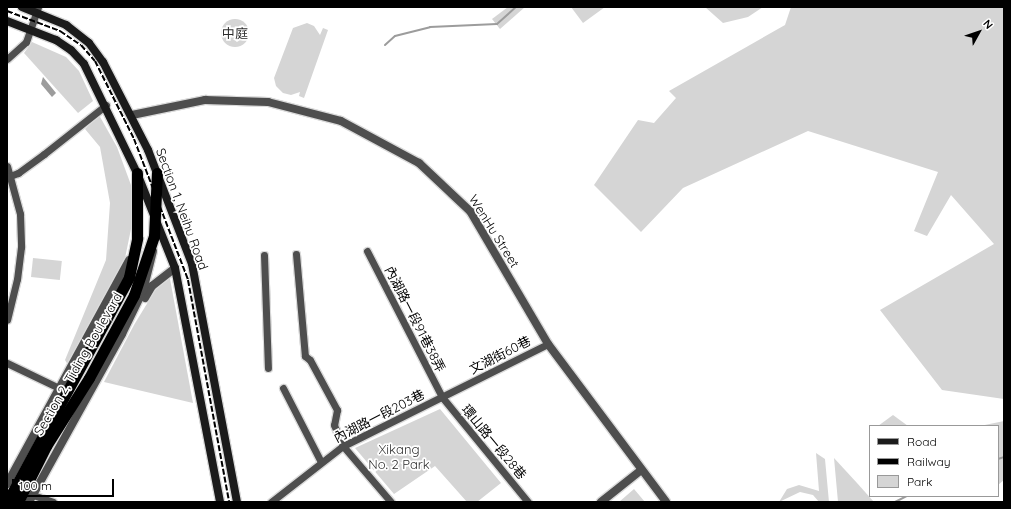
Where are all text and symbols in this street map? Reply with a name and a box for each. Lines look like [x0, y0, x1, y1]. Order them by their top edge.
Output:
north arrow [959, 12, 999, 52]
text: N [980, 17, 996, 32]
park label: 中庭 [222, 25, 248, 41]
street label: Section 1, Neihu Road [153, 146, 211, 272]
street label: WenHu Street [465, 192, 523, 270]
street label: 內湖路一段91巷38弄 [381, 263, 449, 375]
street label: Section 2, Tiding Boulevard [31, 290, 125, 438]
street label: 文湖街60巷 [467, 333, 533, 377]
street label: 內湖路一段203巷 [331, 386, 427, 446]
street label: 環山路一段28巷 [458, 402, 530, 482]
legend [869, 425, 999, 497]
text: Road [907, 434, 937, 449]
park label: Xikang No. 2 Park [368, 442, 430, 473]
text: Railway [907, 454, 951, 469]
scale bar [14, 471, 116, 497]
text: Park [907, 474, 932, 489]
text: 100 m [19, 478, 52, 493]

